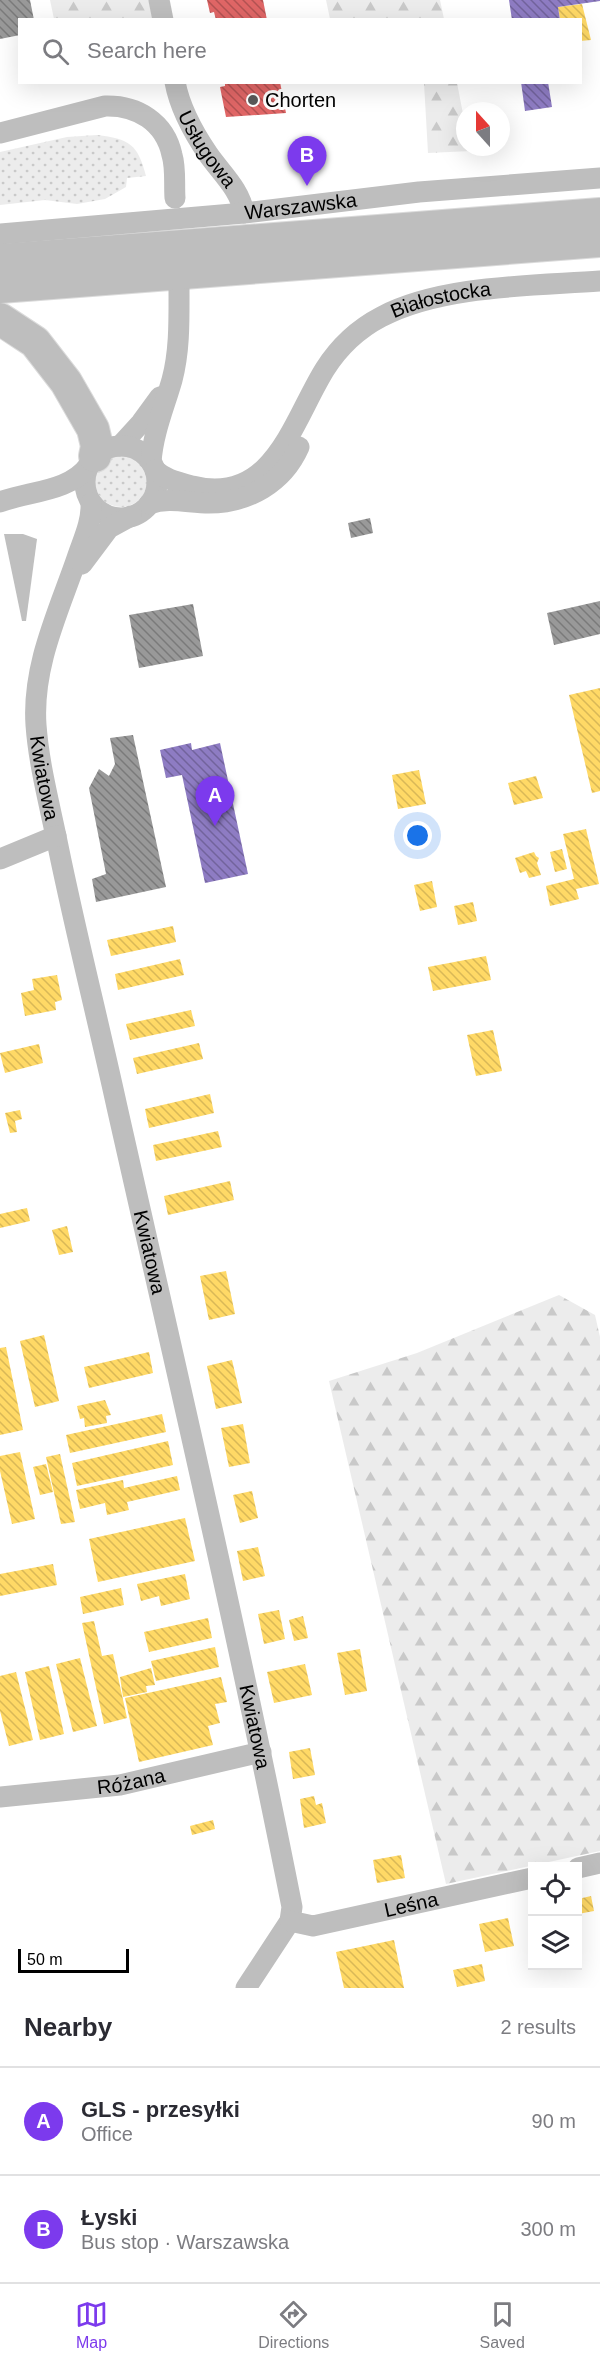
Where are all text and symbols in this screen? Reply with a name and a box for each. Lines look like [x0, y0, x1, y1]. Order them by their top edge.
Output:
search box [18, 18, 582, 84]
icon: search [39, 35, 72, 68]
text: Search here [87, 38, 207, 63]
place label: Chorten [265, 89, 336, 111]
marker: Chorten [246, 93, 260, 107]
north arrow [456, 102, 510, 156]
street label: Usługowa [174, 107, 241, 192]
pin: B [288, 136, 326, 186]
street label: Warszawska [243, 188, 359, 224]
street label: Białostocka [387, 278, 493, 322]
street label: Kwiatowa [26, 734, 63, 823]
pin: A [196, 776, 234, 826]
your location [403, 821, 432, 850]
street label: Kwiatowa [130, 1208, 170, 1297]
street label: Kwiatowa [235, 1683, 275, 1772]
street label: Różana [96, 1764, 168, 1798]
map controls [528, 1862, 582, 1970]
button: locate [528, 1862, 582, 1916]
street label: Leśna [382, 1888, 441, 1921]
button: layers [528, 1916, 582, 1970]
scale bar [18, 1946, 129, 1974]
text: 50 m [27, 1951, 63, 1968]
text: Nearby [24, 2012, 112, 2042]
text: 2 results [500, 2016, 576, 2038]
text: GLS - przesyłki [81, 2097, 240, 2122]
text: A [36, 2110, 51, 2132]
text: 90 m [532, 2110, 576, 2132]
text: Office [81, 2123, 133, 2145]
text: Łyski [81, 2205, 137, 2230]
text: B [36, 2218, 51, 2240]
text: 300 m [520, 2218, 576, 2240]
text: Bus stop · Warszawska [81, 2231, 289, 2253]
tab: Map [75, 2298, 108, 2352]
tab: Directions [258, 2298, 329, 2352]
tab: Saved [480, 2298, 525, 2352]

